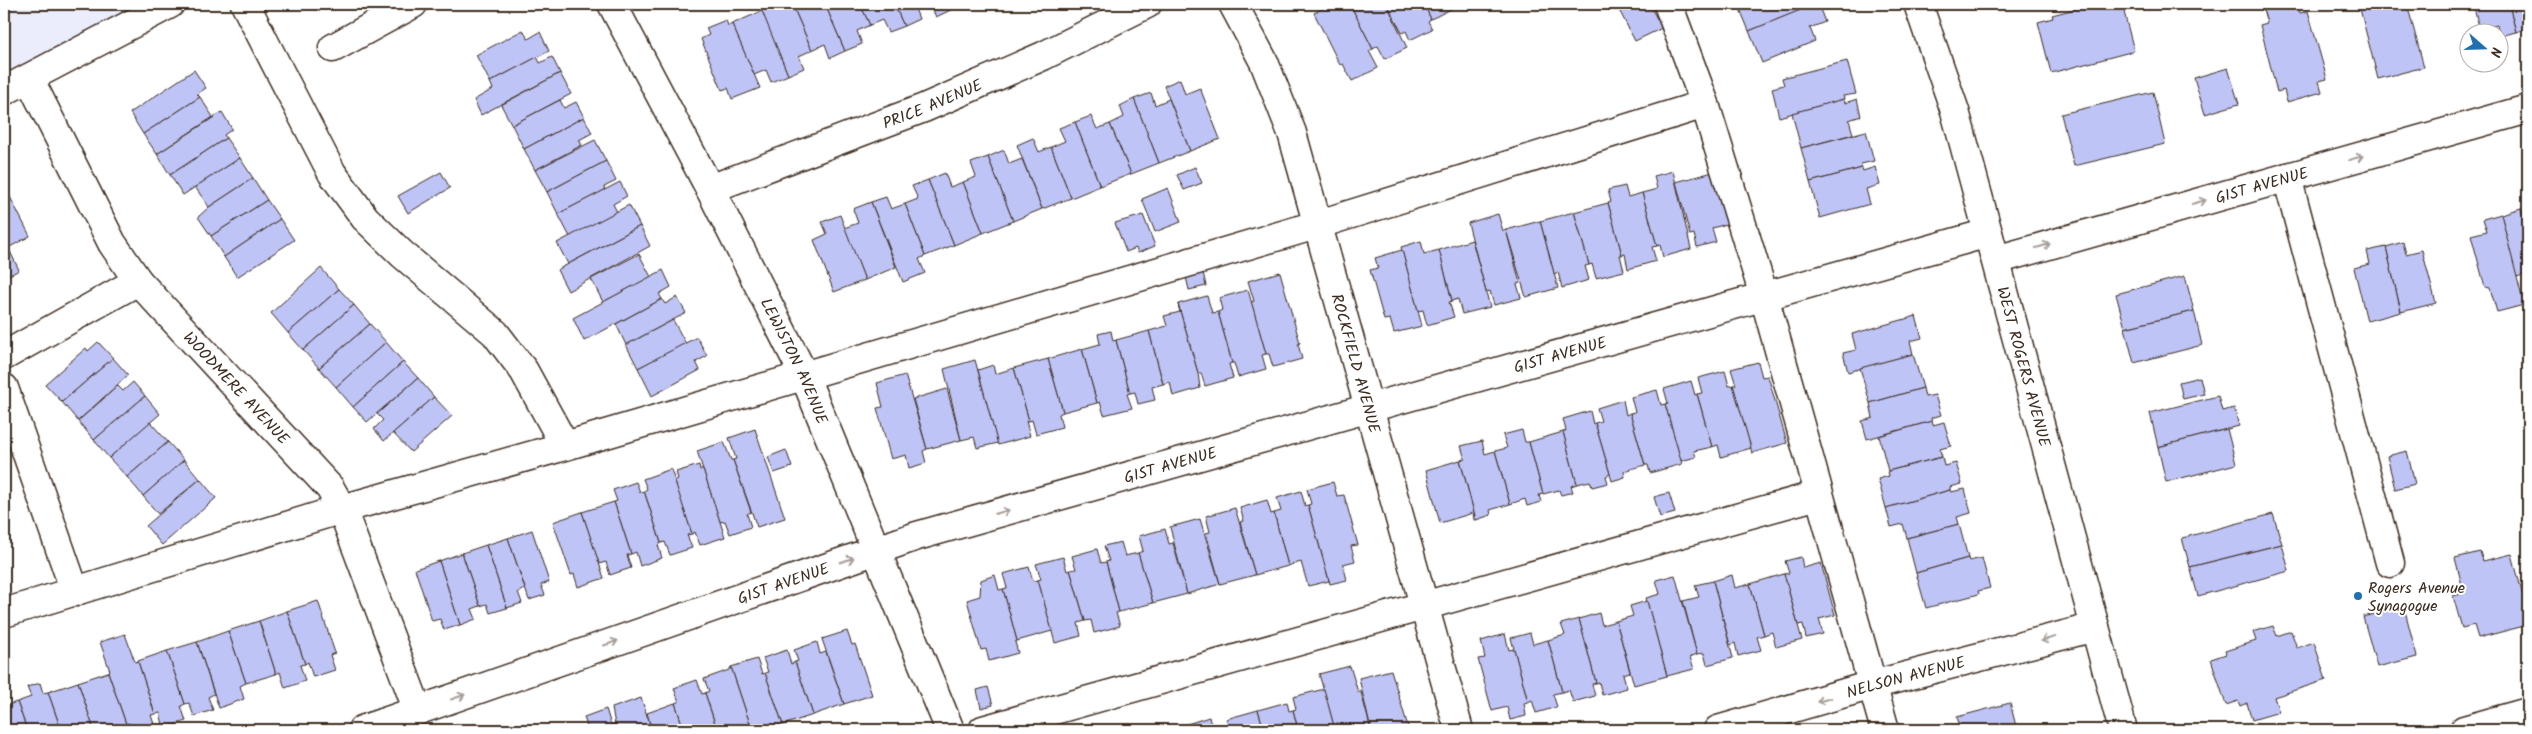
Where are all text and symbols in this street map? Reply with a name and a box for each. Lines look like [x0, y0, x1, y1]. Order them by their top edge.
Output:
north arrow [2460, 22, 2510, 72]
text: N [2483, 44, 2507, 60]
street label: PRICE AVENUE [879, 73, 987, 137]
one-way arrow [2347, 152, 2363, 162]
street label: GIST AVENUE [2212, 161, 2312, 211]
one-way arrow [2191, 197, 2207, 206]
one-way arrow [2035, 241, 2051, 251]
street label: WEST ROGERS AVENUE [1989, 284, 2057, 451]
street label: ROCKFIELD AVENUE [1323, 291, 1387, 437]
street label: LEWISTON AVENUE [753, 294, 834, 429]
street label: WOODMERE AVENUE [177, 326, 295, 451]
street label: GIST AVENUE [1511, 330, 1610, 381]
street label: GIST AVENUE [1121, 441, 1221, 491]
one-way arrow [994, 507, 1010, 517]
one-way arrow [839, 555, 855, 565]
street label: GIST AVENUE [734, 556, 833, 612]
place label: Rogers Avenue Synagogue [2368, 576, 2465, 619]
marker: Rogers Avenue Synagogue [2352, 590, 2364, 602]
one-way arrow [2040, 635, 2056, 644]
one-way arrow [603, 638, 619, 647]
street label: NELSON AVENUE [1844, 650, 1969, 706]
one-way arrow [450, 692, 465, 701]
one-way arrow [1816, 695, 1832, 705]

